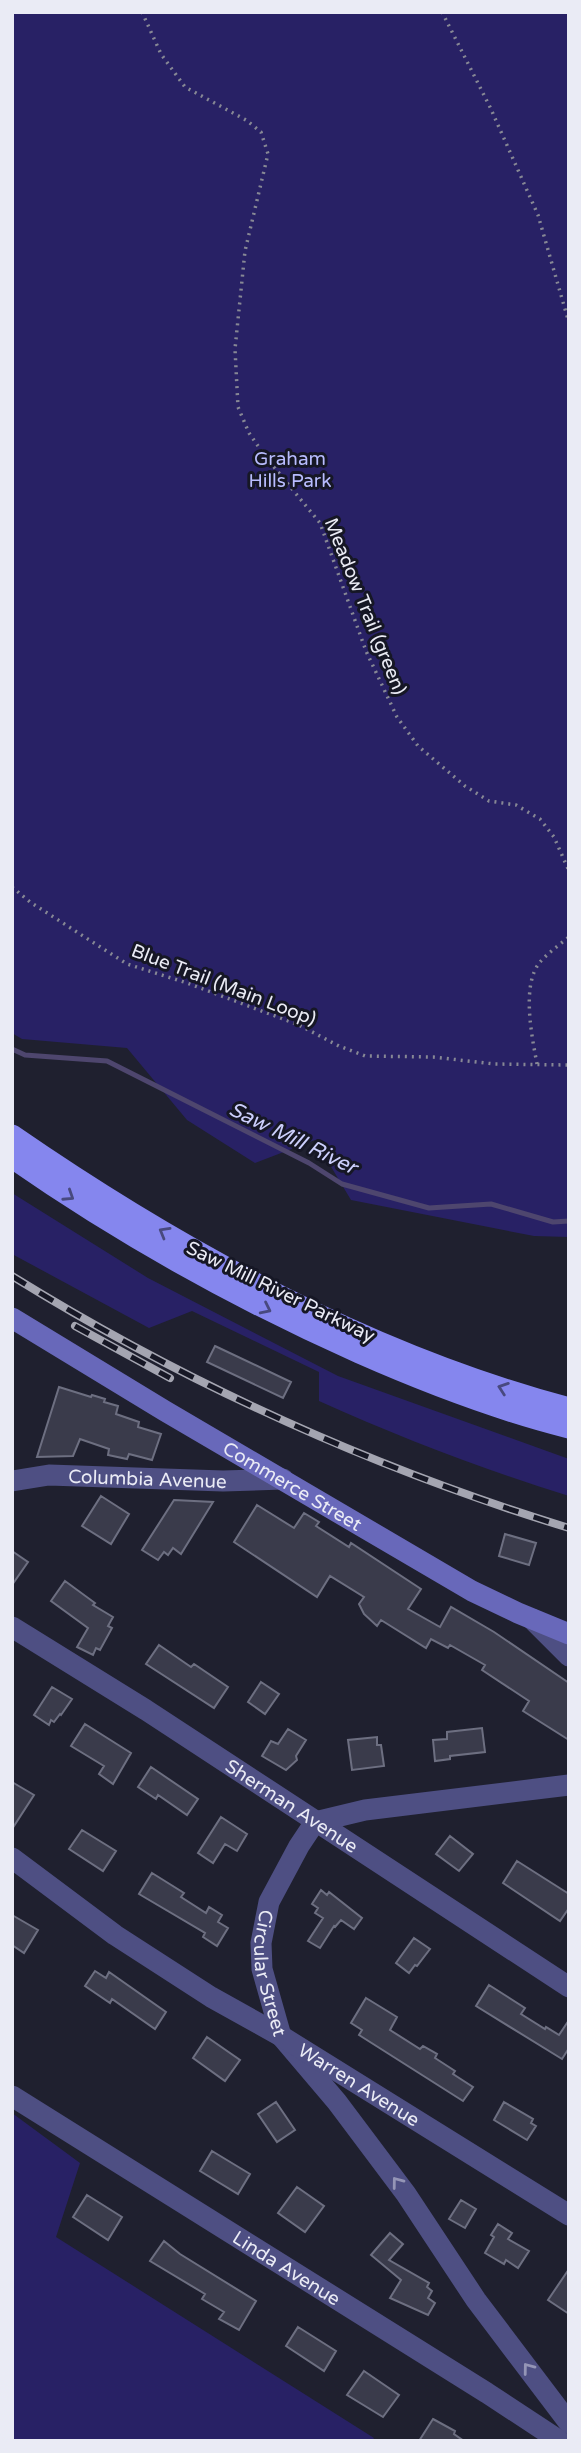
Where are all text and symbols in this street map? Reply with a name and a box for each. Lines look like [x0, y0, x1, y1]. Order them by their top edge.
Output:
park label: Graham Hills Park [249, 448, 332, 492]
street label: Meadow Trail (green) [320, 515, 411, 698]
street label: Blue Trail (Main Loop) [128, 940, 319, 1030]
water label: Saw Mill River [225, 1097, 363, 1181]
one-way arrow [61, 1188, 74, 1201]
one-way arrow [158, 1227, 171, 1240]
street label: Saw Mill River Parkway [183, 1237, 378, 1347]
one-way arrow [259, 1301, 271, 1315]
one-way arrow [498, 1382, 510, 1396]
street label: Commerce Street [219, 1437, 366, 1536]
street label: Columbia Avenue [68, 1466, 227, 1493]
street label: Sherman Avenue [221, 1755, 362, 1858]
street label: Circular Street [249, 1908, 291, 2039]
street label: Warren Avenue [294, 2039, 423, 2131]
one-way arrow [393, 2177, 405, 2190]
street label: Linda Avenue [228, 2227, 344, 2311]
one-way arrow [524, 2363, 536, 2376]

